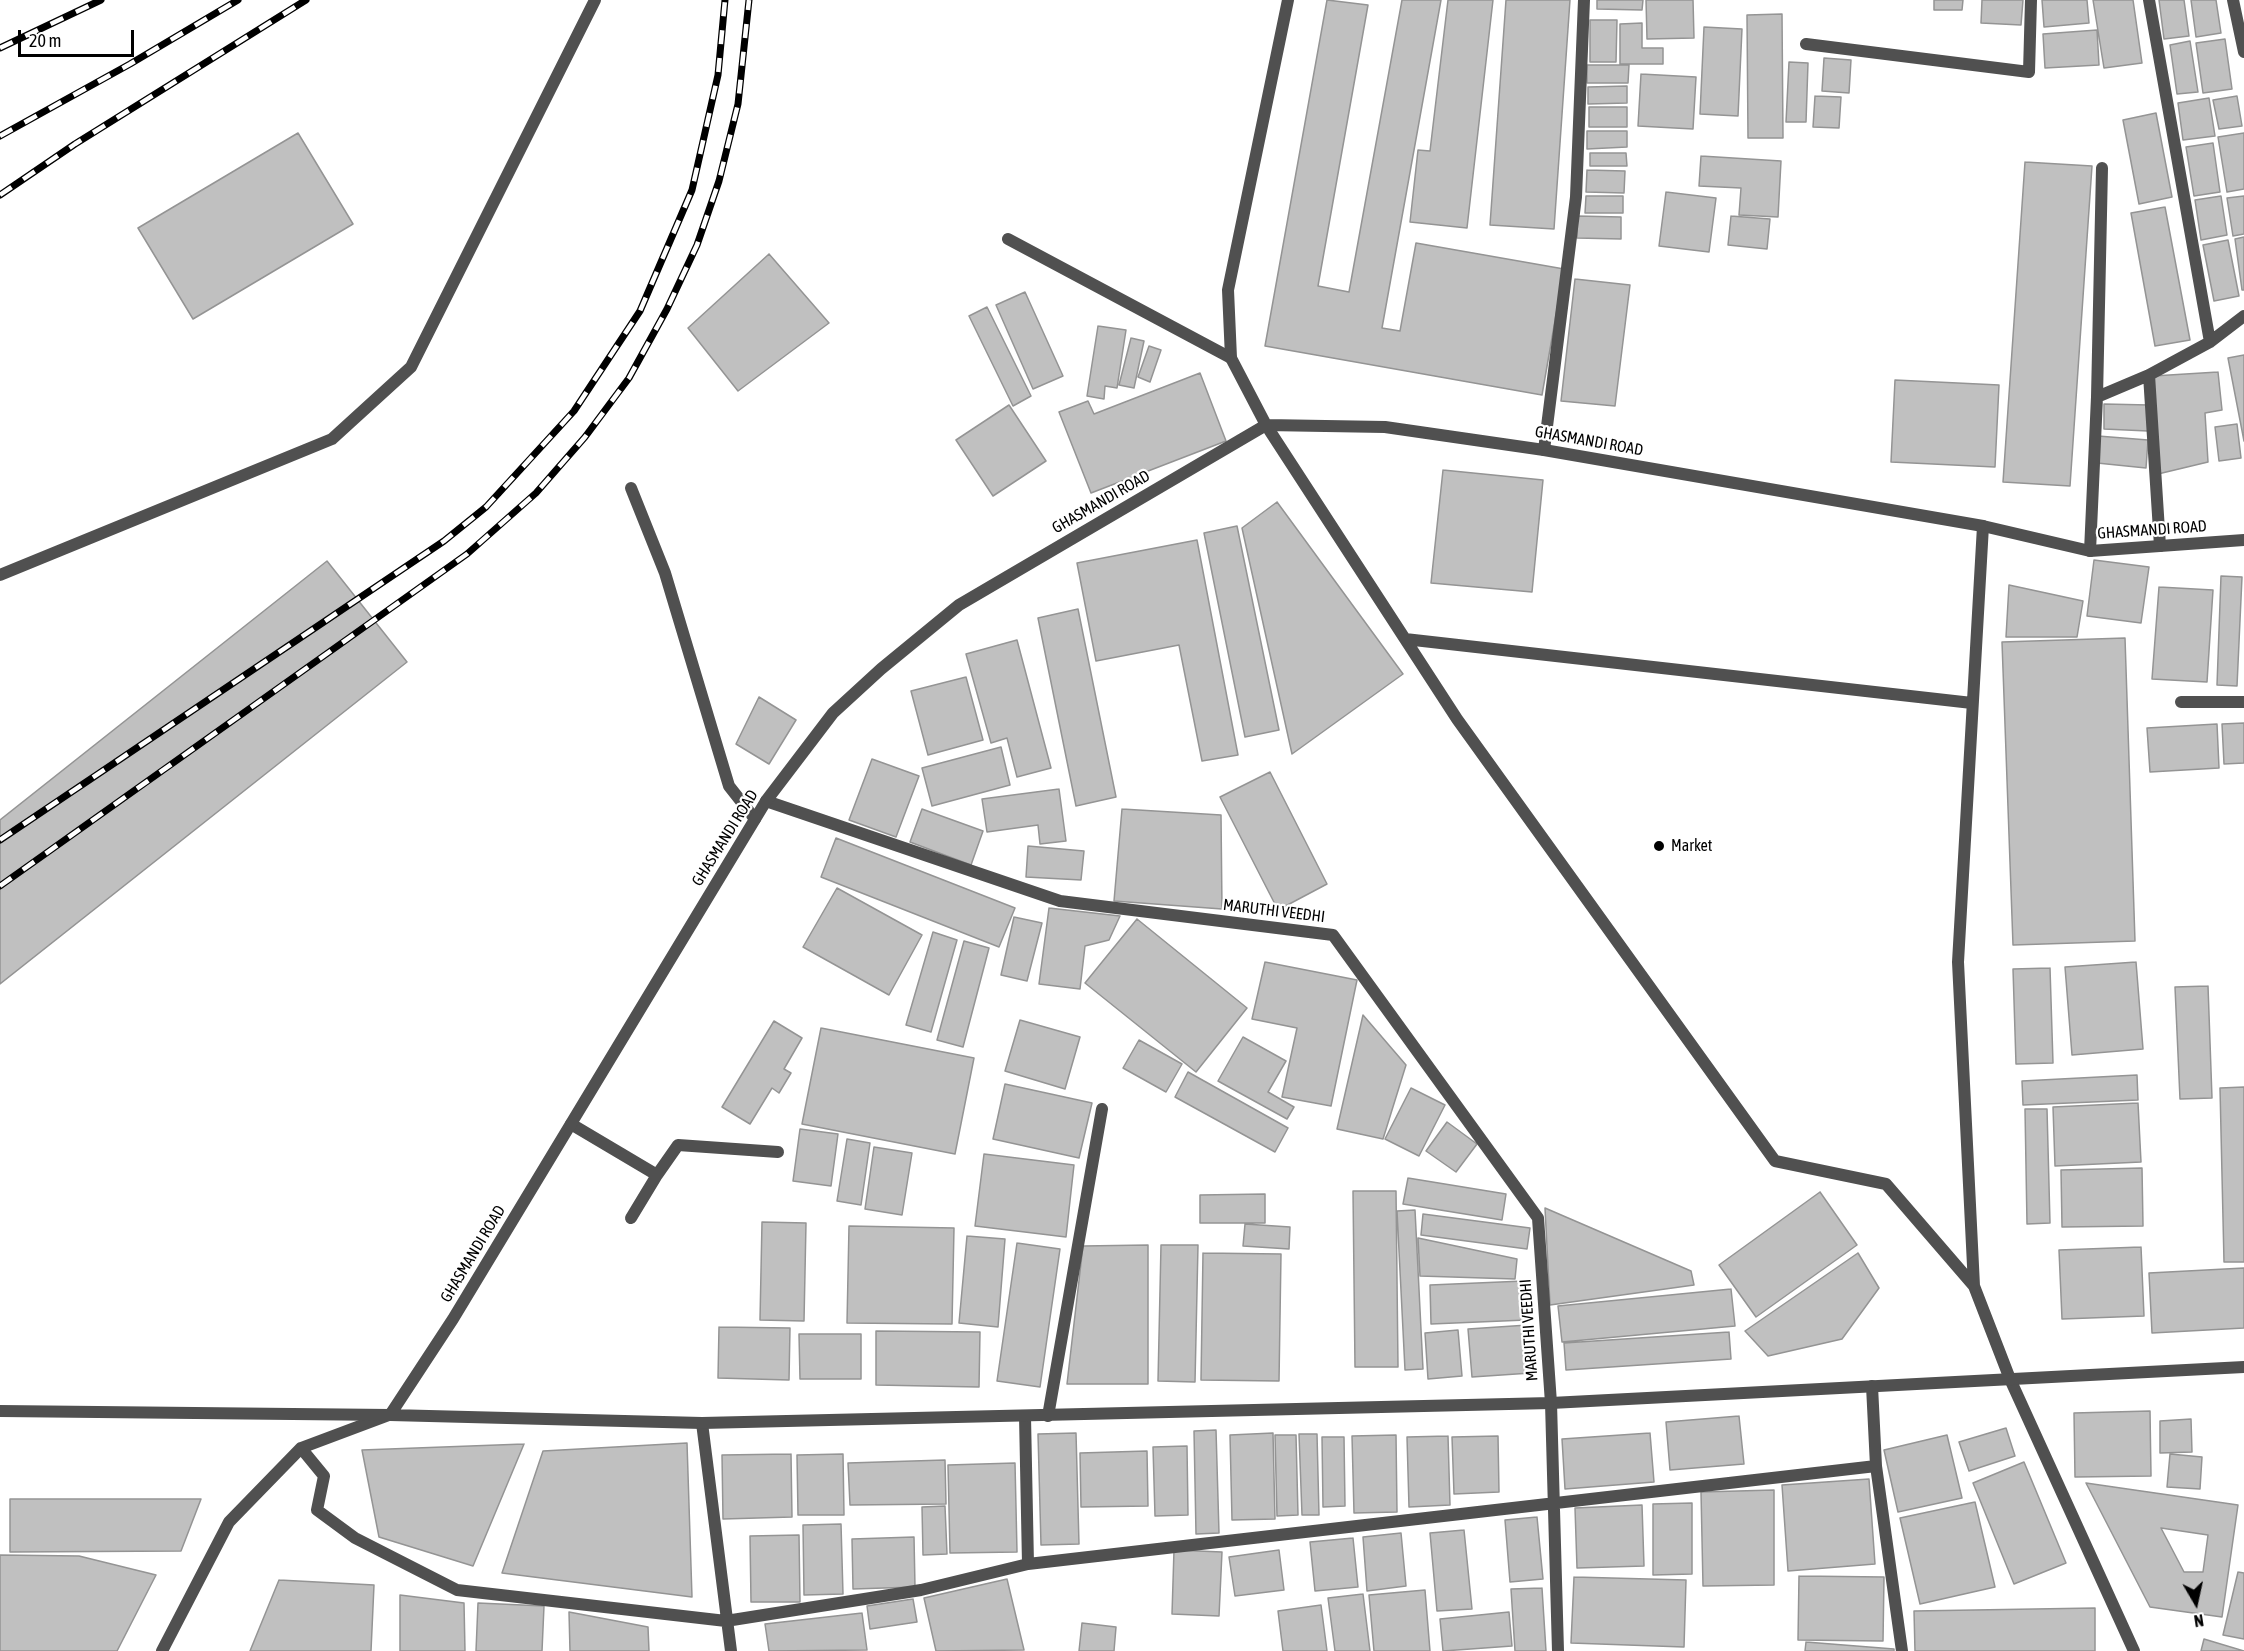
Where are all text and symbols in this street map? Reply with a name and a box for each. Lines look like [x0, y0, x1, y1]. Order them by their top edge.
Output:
scale bar [21, 18, 136, 56]
text: 20 m [29, 30, 61, 51]
street label: GHASMANDI ROAD [1533, 422, 1645, 460]
street label: GHASMANDI ROAD [1049, 466, 1153, 538]
street label: GHASMANDI ROAD [2097, 517, 2207, 543]
street label: GHASMANDI ROAD [688, 786, 762, 890]
place label: Market [1671, 836, 1712, 856]
marker: Market [1652, 839, 1666, 853]
street label: MARUTHI VEEDHI [1222, 895, 1326, 927]
street label: GHASMANDI ROAD [437, 1202, 509, 1306]
street label: MARUTHI VEEDHI [1516, 1278, 1542, 1382]
north arrow [2166, 1573, 2226, 1633]
text: N [2193, 1611, 2205, 1630]

